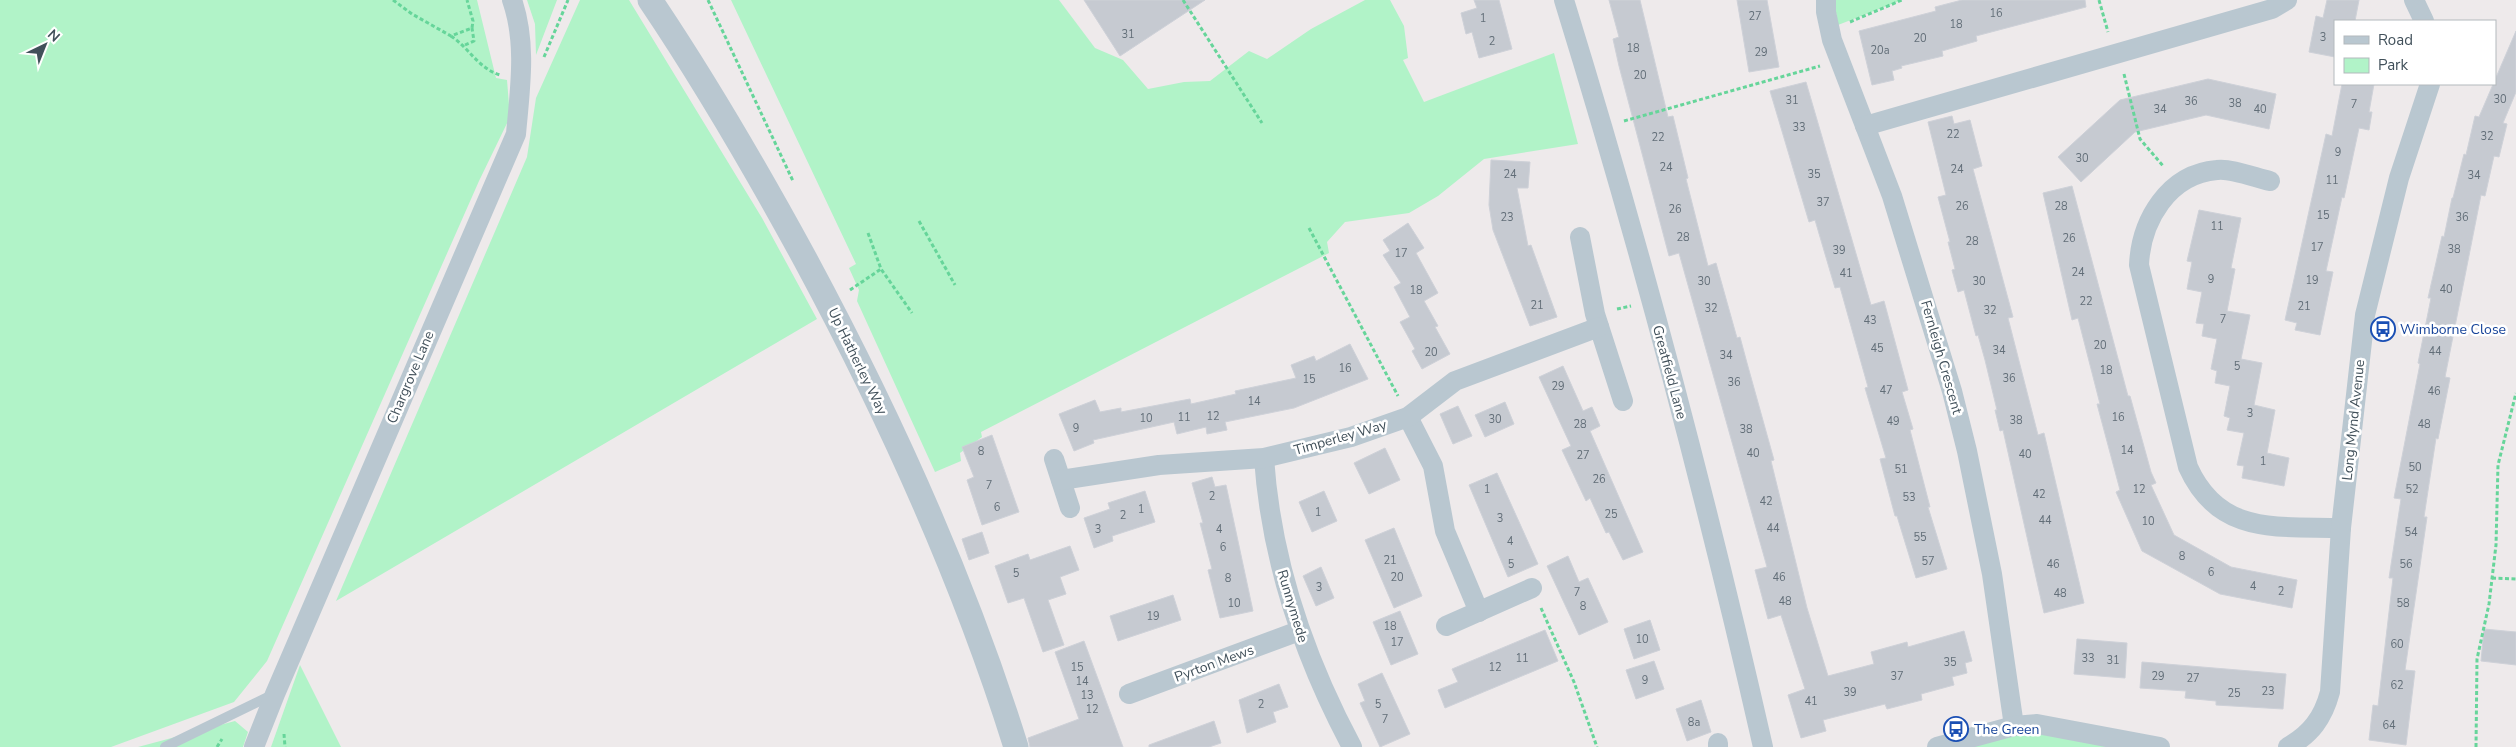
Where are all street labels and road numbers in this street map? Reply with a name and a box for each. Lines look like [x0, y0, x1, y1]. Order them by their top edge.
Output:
street label: Fernleigh Crescent [1916, 298, 1967, 416]
street label: Up Hatherley Way [823, 305, 892, 419]
street label: Greatfield Lane [1648, 323, 1691, 421]
street label: Chargrove Lane [382, 328, 439, 427]
street label: Long Mynd Avenue [2338, 359, 2369, 482]
street label: Timperley Way [1292, 415, 1390, 460]
street label: Runnymede [1272, 567, 1313, 645]
street label: Pyrton Mews [1172, 640, 1257, 687]

